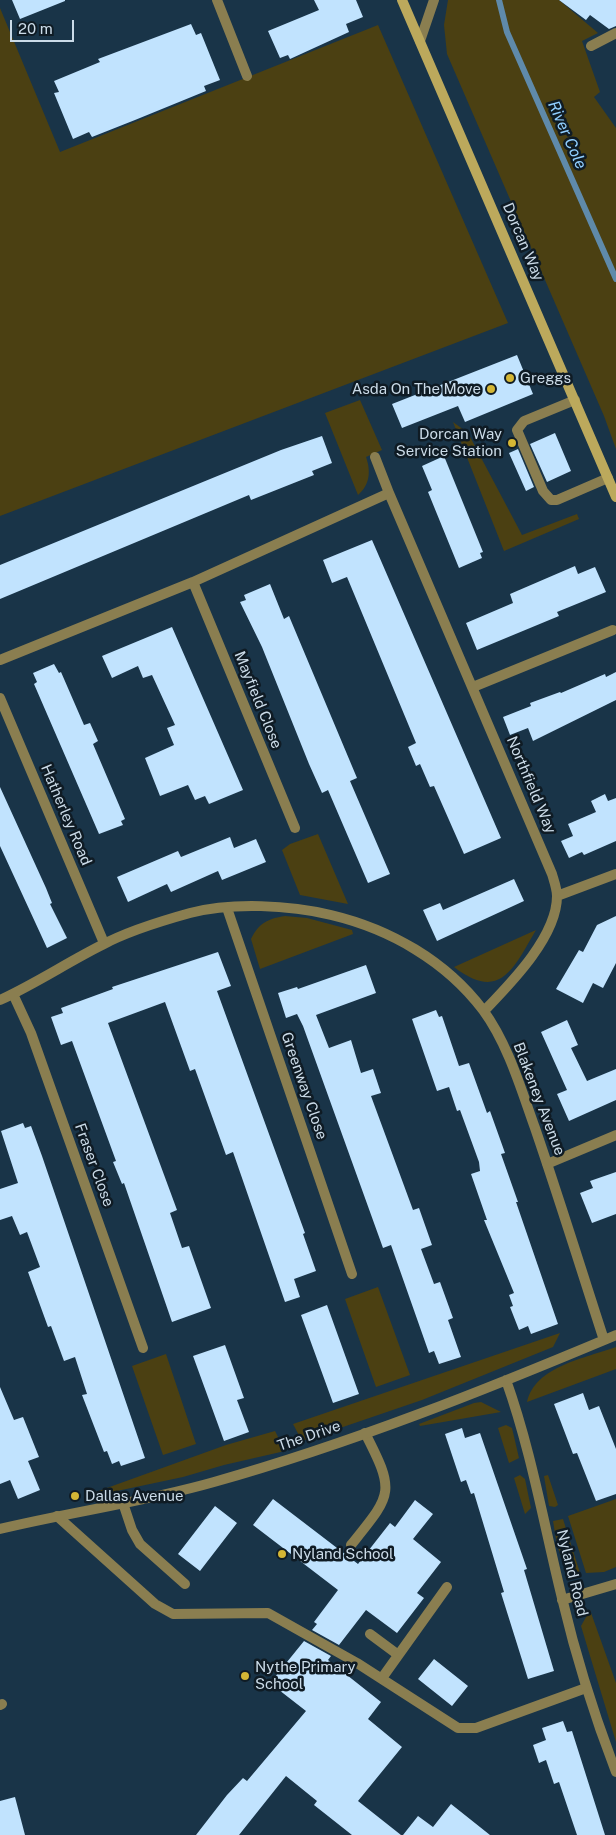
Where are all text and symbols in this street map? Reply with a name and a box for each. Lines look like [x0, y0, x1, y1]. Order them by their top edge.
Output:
scale bar [12, 10, 76, 42]
text: 20 m [18, 20, 53, 37]
water label: River Cole [543, 98, 591, 172]
street label: Dorcan Way [499, 200, 547, 284]
place label: Greggs [520, 369, 571, 387]
marker: Greggs [504, 372, 516, 384]
place label: Asda On The Move [352, 380, 481, 398]
marker: Asda On The Move [485, 383, 497, 395]
place label: Dorcan Way Service Station [396, 425, 502, 460]
marker: Dorcan Way Service Station [506, 437, 518, 449]
street label: Mayfield Close [230, 649, 286, 751]
street label: Northfield Way [502, 734, 560, 836]
street label: Hatherley Road [37, 762, 95, 868]
street label: Greenway Close [277, 1030, 331, 1142]
street label: Blakeney Avenue [509, 1040, 569, 1158]
street label: Fraser Close [71, 1121, 117, 1209]
street label: The Drive [275, 1417, 343, 1455]
place label: Dallas Avenue [85, 1487, 183, 1505]
marker: Dallas Avenue [69, 1490, 81, 1502]
street label: Nyland Road [553, 1528, 591, 1618]
place label: Nyland School [292, 1545, 394, 1563]
marker: Nyland School [276, 1548, 288, 1560]
place label: Nythe Primary School [255, 1658, 356, 1693]
marker: Nythe Primary School [239, 1670, 251, 1682]

